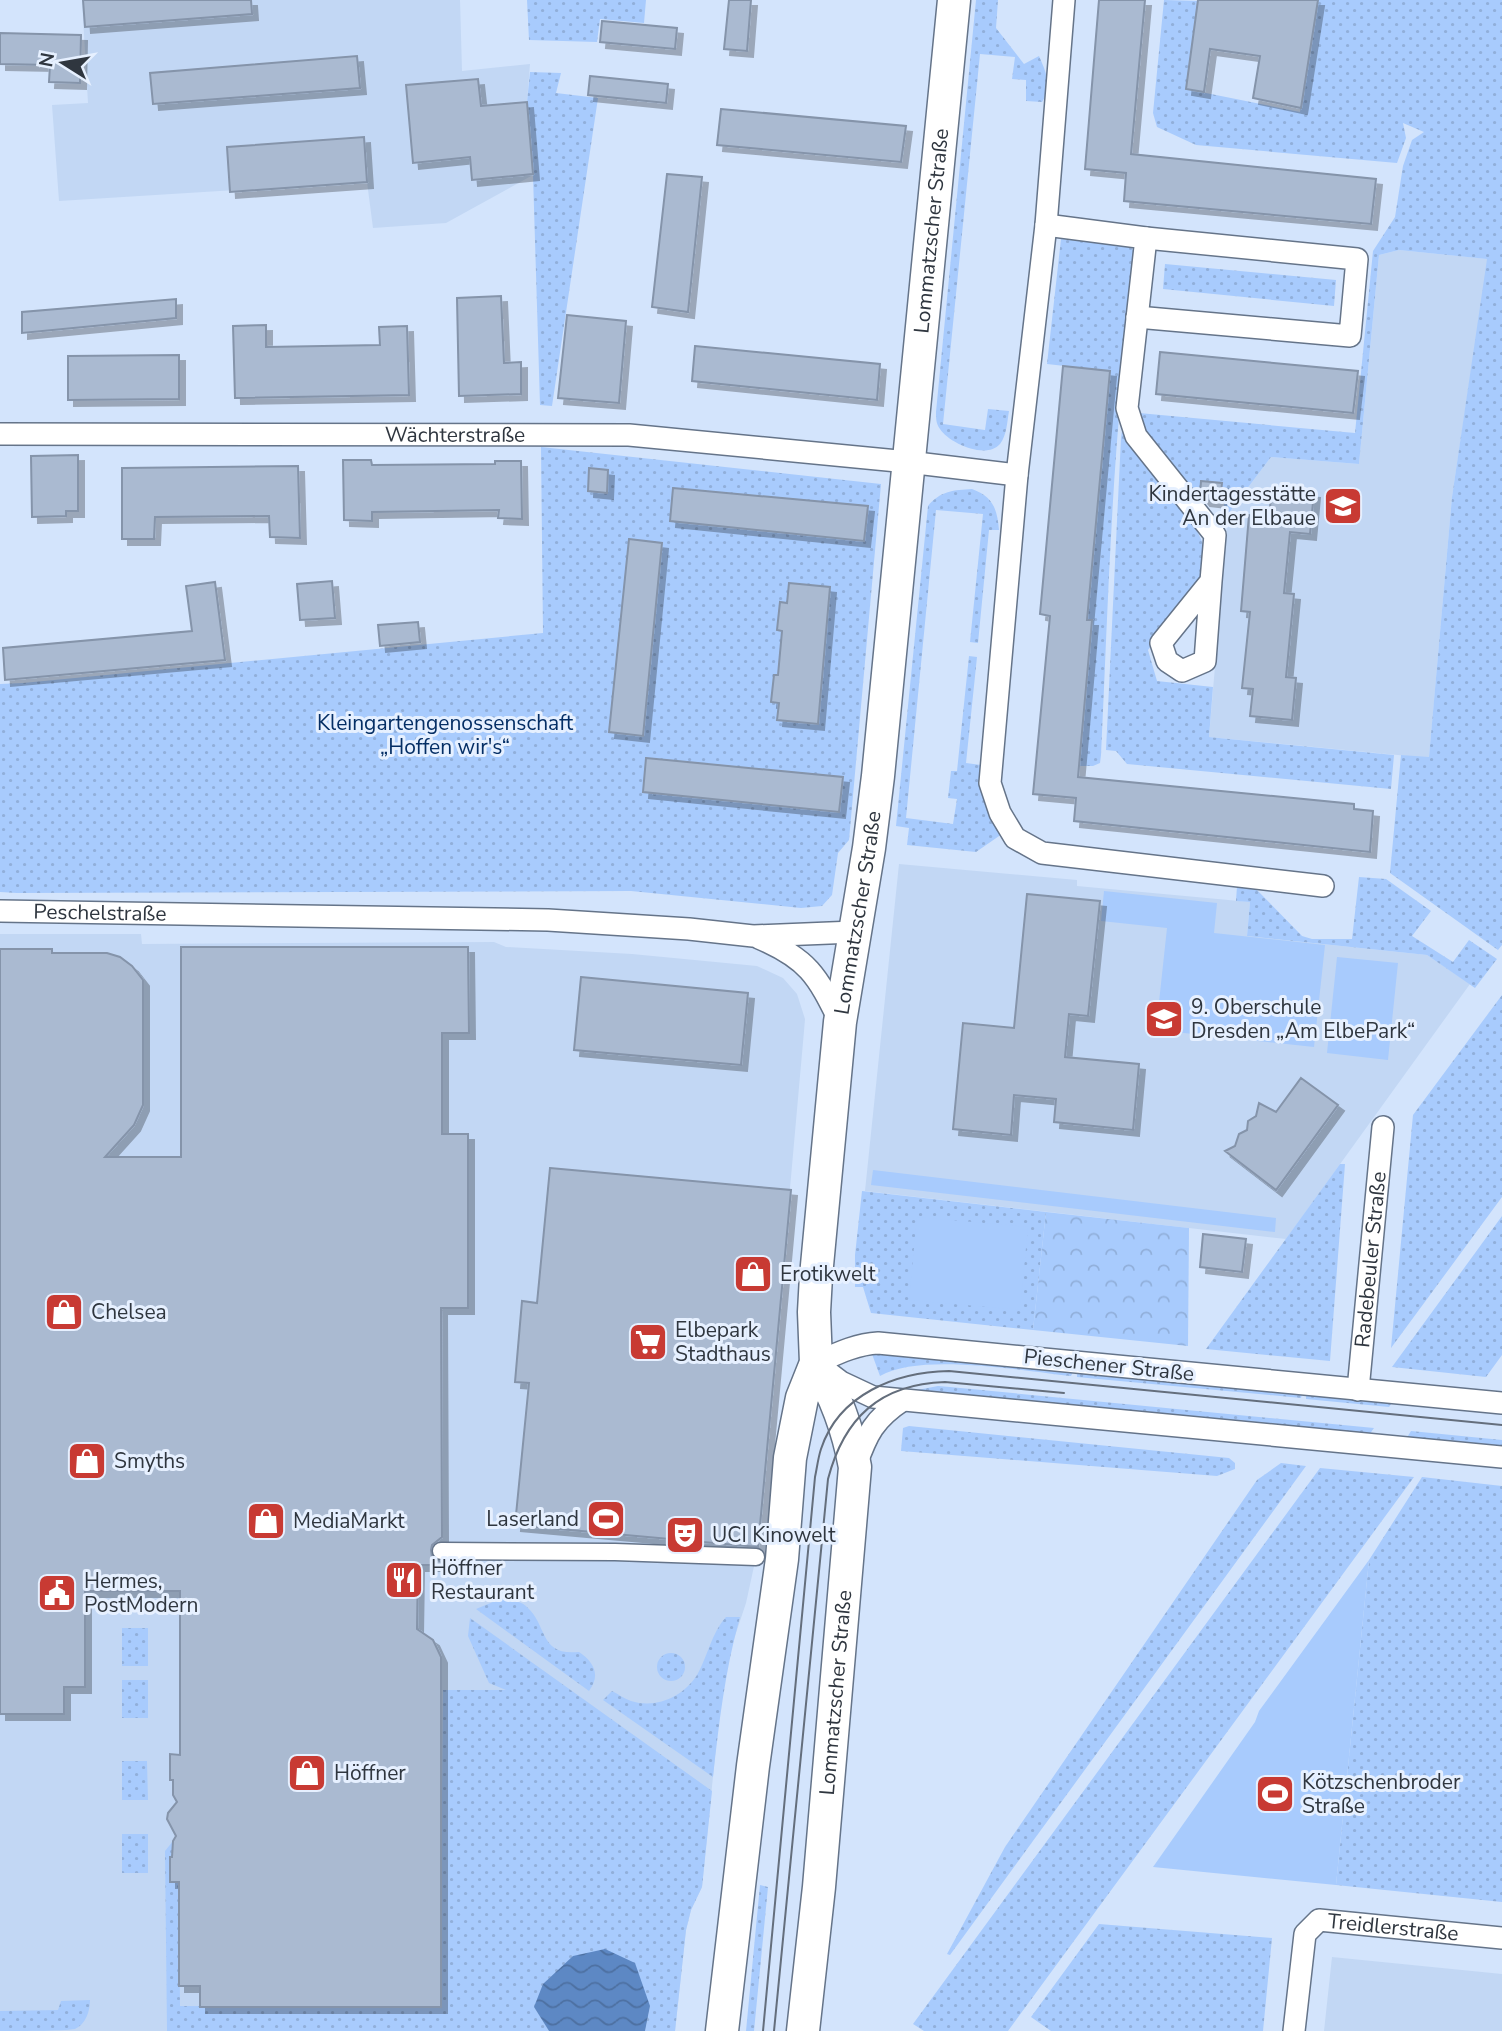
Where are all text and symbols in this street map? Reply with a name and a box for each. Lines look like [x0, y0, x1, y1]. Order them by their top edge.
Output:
north arrow [28, 28, 98, 98]
text: N [33, 50, 61, 69]
street label: Lommatzscher Straße [907, 127, 955, 335]
street label: Wächterstraße [385, 421, 525, 449]
place label: Kindertagesstätte An der Elbaue [1149, 480, 1316, 532]
school or university icon: Kindertagesstätte An der Elbaue [1322, 485, 1364, 527]
park label: Kleingartengenossenschaft „Hoffen wir's“ [317, 709, 574, 761]
street label: Lommatzscher Straße [827, 809, 888, 1017]
street label: Peschelstraße [33, 898, 167, 928]
place label: 9. Oberschule Dresden „Am ElbePark“ [1191, 993, 1415, 1045]
school or university icon: 9. Oberschule Dresden „Am ElbePark“ [1143, 998, 1185, 1040]
street label: Radebeuler Straße [1348, 1170, 1393, 1349]
shop icon: Erotikwelt [732, 1253, 774, 1295]
place label: Erotikwelt [780, 1260, 876, 1288]
shop icon: Chelsea [43, 1291, 85, 1333]
place label: Chelsea [91, 1298, 167, 1326]
place label: Elbepark Stadthaus [675, 1316, 771, 1368]
supermarket icon: Elbepark Stadthaus [627, 1321, 669, 1363]
street label: Pieschener Straße [1022, 1342, 1196, 1388]
shop icon: Smyths [66, 1440, 108, 1482]
place label: Smyths [114, 1447, 185, 1475]
sports icon: Laserland [585, 1498, 627, 1540]
shop icon: MediaMarkt [245, 1500, 287, 1542]
place label: Laserland [486, 1505, 579, 1533]
place label: MediaMarkt [293, 1507, 405, 1535]
theatre icon: UCI Kinowelt [664, 1514, 706, 1556]
place label: UCI Kinowelt [712, 1521, 836, 1549]
place label: Höffner Restaurant [431, 1554, 535, 1606]
restaurant icon: Höffner Restaurant [383, 1559, 425, 1601]
place label: Hermes, PostModern [84, 1567, 198, 1619]
public building icon: Hermes, PostModern [36, 1572, 78, 1614]
street label: Lommatzscher Straße [813, 1589, 858, 1796]
shop icon: Höffner [286, 1752, 328, 1794]
place label: Höffner [334, 1759, 406, 1787]
place label: Kötzschenbroder Straße [1302, 1768, 1461, 1820]
sports icon: Kötzschenbroder Straße [1254, 1773, 1296, 1815]
street label: Treidlerstraße [1326, 1907, 1460, 1948]

